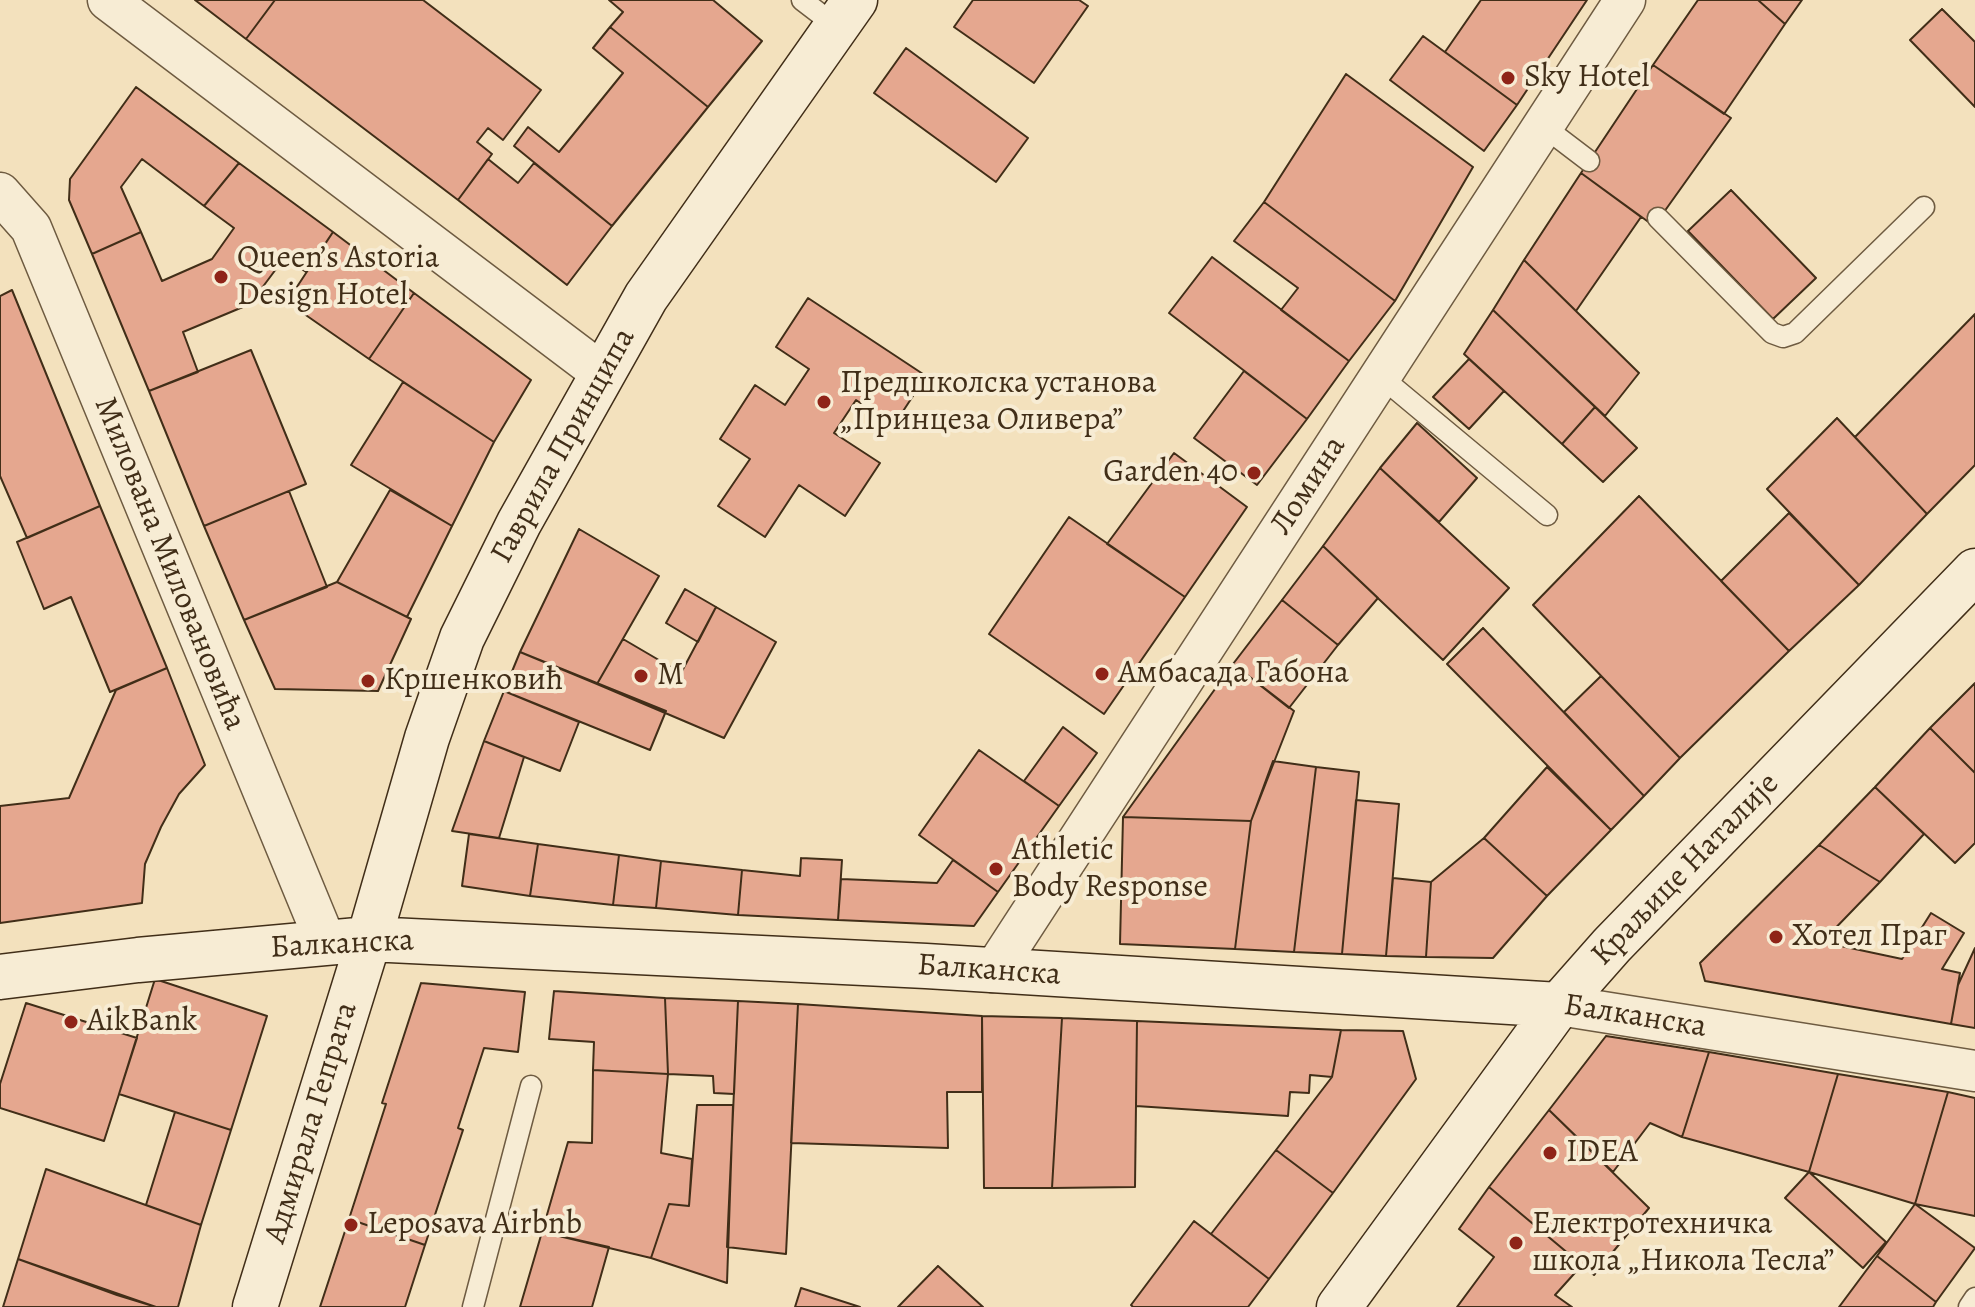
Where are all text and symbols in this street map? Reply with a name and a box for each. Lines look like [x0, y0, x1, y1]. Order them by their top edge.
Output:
place label: Sky Hotel [1524, 59, 1649, 97]
marker: Sky Hotel [1499, 69, 1517, 87]
place label: Queen’s Astoria Design Hotel [237, 240, 439, 315]
marker: Queen’s Astoria Design Hotel [212, 268, 230, 286]
street label: Гаврила Принципа [484, 322, 644, 570]
place label: Предшколска установа „Принцеза Оливера” [840, 365, 1157, 440]
street label: Милована Миловановића [85, 392, 253, 736]
marker: Предшколска установа „Принцеза Оливера” [815, 393, 833, 411]
street label: Ломина [1263, 429, 1355, 543]
place label: Garden 40 [1103, 454, 1238, 492]
marker: Garden 40 [1245, 464, 1263, 482]
place label: Амбасада Габона [1118, 655, 1349, 693]
place label: M [657, 657, 684, 695]
place label: Кршенковић [384, 662, 563, 700]
marker: Амбасада Габона [1093, 665, 1111, 683]
marker: M [632, 667, 650, 685]
marker: Кршенковић [359, 672, 377, 690]
street label: Краљице Наталије [1584, 765, 1788, 975]
place label: Athletic Body Response [1012, 832, 1208, 907]
marker: Athletic Body Response [987, 860, 1005, 878]
place label: Хотел Праг [1792, 918, 1947, 956]
street label: Балканска [269, 922, 415, 968]
marker: Хотел Праг [1767, 928, 1785, 946]
street label: Балканска [916, 947, 1062, 995]
street label: Балканска [1561, 987, 1709, 1047]
street label: Адмирала Гепрата [257, 998, 367, 1248]
place label: AikBank [87, 1003, 197, 1041]
marker: AikBank [62, 1013, 80, 1031]
place label: IDEA [1566, 1134, 1638, 1172]
marker: IDEA [1541, 1144, 1559, 1162]
place label: Leposava Airbnb [367, 1206, 582, 1244]
place label: Електротехничка школа „Никола Тесла” [1532, 1206, 1834, 1281]
marker: Leposava Airbnb [342, 1216, 360, 1234]
marker: Електротехничка школа „Никола Тесла” [1507, 1234, 1525, 1252]

